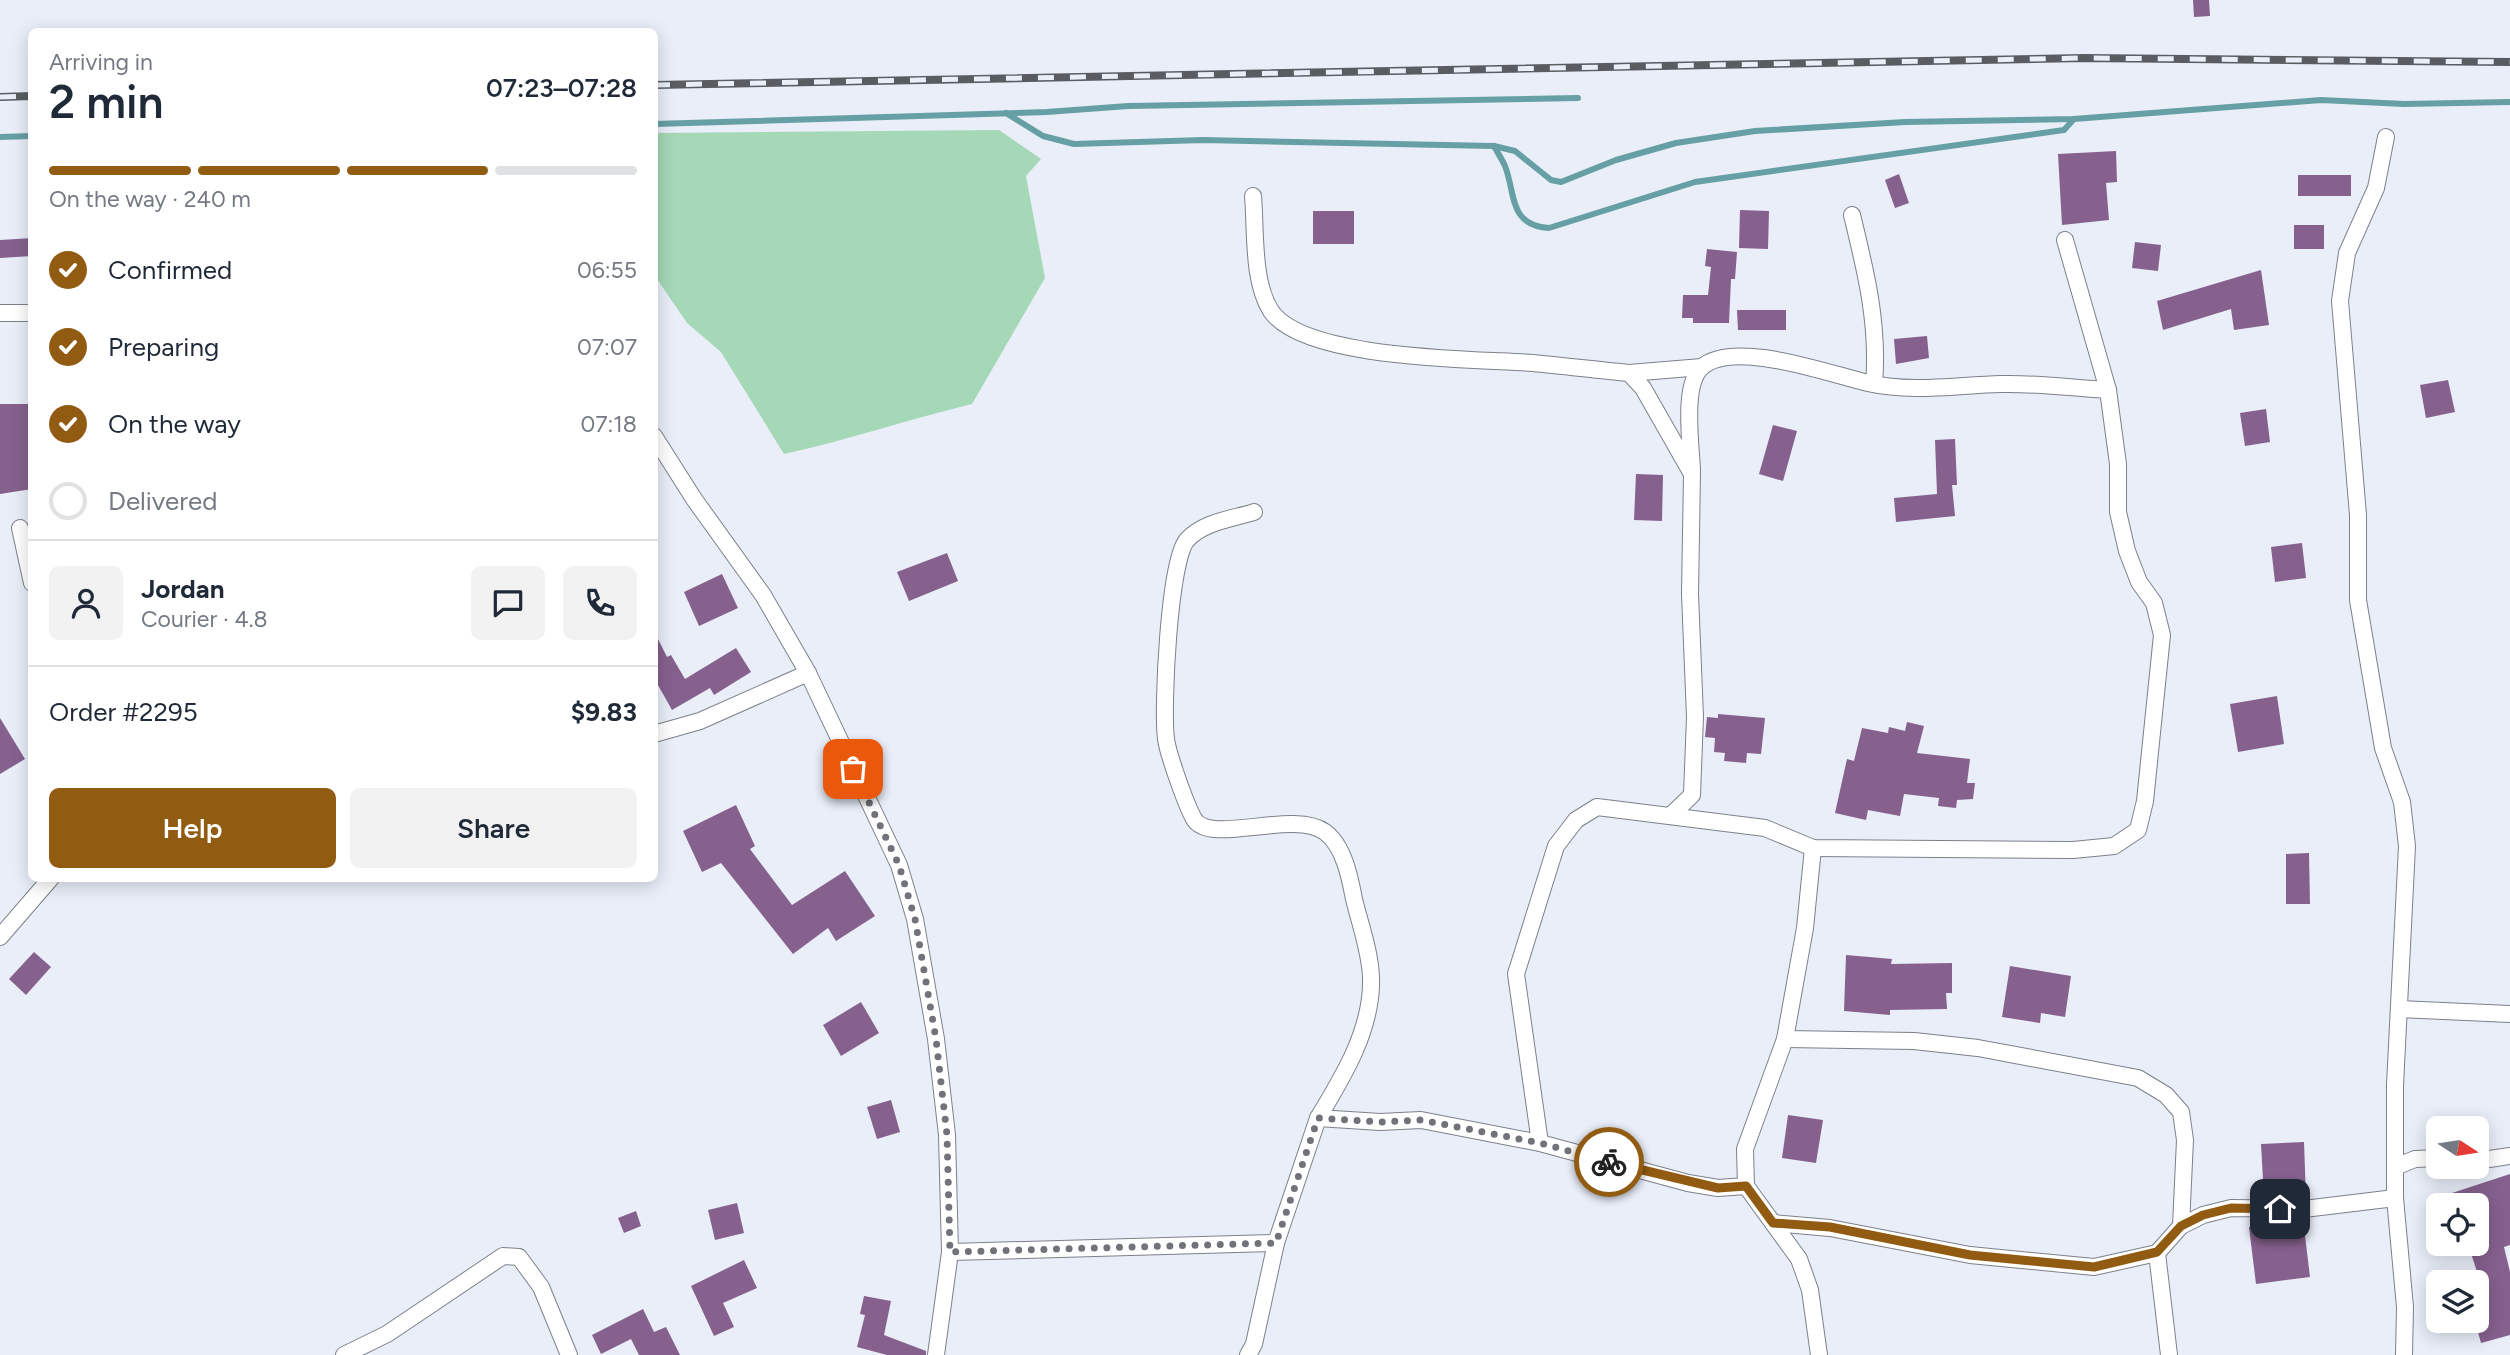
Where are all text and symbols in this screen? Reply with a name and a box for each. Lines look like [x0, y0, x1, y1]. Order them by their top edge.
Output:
text: Arriving in [49, 48, 153, 76]
text: 07:23–07:28 [486, 72, 637, 104]
text: 2 min [49, 74, 164, 130]
text: On the way · 240 m [49, 185, 251, 213]
icon: check [49, 251, 87, 289]
text: Confirmed [108, 254, 232, 286]
text: 06:55 [577, 256, 637, 284]
icon: check [49, 328, 87, 366]
text: Preparing [108, 331, 219, 363]
text: 07:07 [577, 333, 637, 361]
icon: check [49, 405, 87, 443]
text: On the way [108, 408, 241, 440]
text: 07:18 [580, 410, 637, 438]
text: Delivered [108, 485, 217, 517]
button: person [49, 566, 123, 640]
button: chat [471, 566, 545, 640]
button: phone [563, 566, 637, 640]
text: Jordan [141, 573, 224, 605]
text: Courier · 4.8 [141, 605, 268, 633]
text: Order #2295 [49, 696, 198, 728]
text: $9.83 [571, 696, 637, 728]
pin [823, 739, 883, 799]
icon: bag [834, 750, 872, 788]
button: Help [49, 788, 336, 868]
button: Share [350, 788, 637, 868]
north arrow [2426, 1116, 2488, 1180]
map controls [2426, 1116, 2489, 1333]
courier [1574, 1127, 1644, 1197]
icon: bike [1590, 1143, 1628, 1181]
pin [2250, 1179, 2310, 1239]
icon: home [2261, 1190, 2299, 1228]
button: locate [2426, 1193, 2489, 1256]
button: layers [2426, 1270, 2489, 1333]

